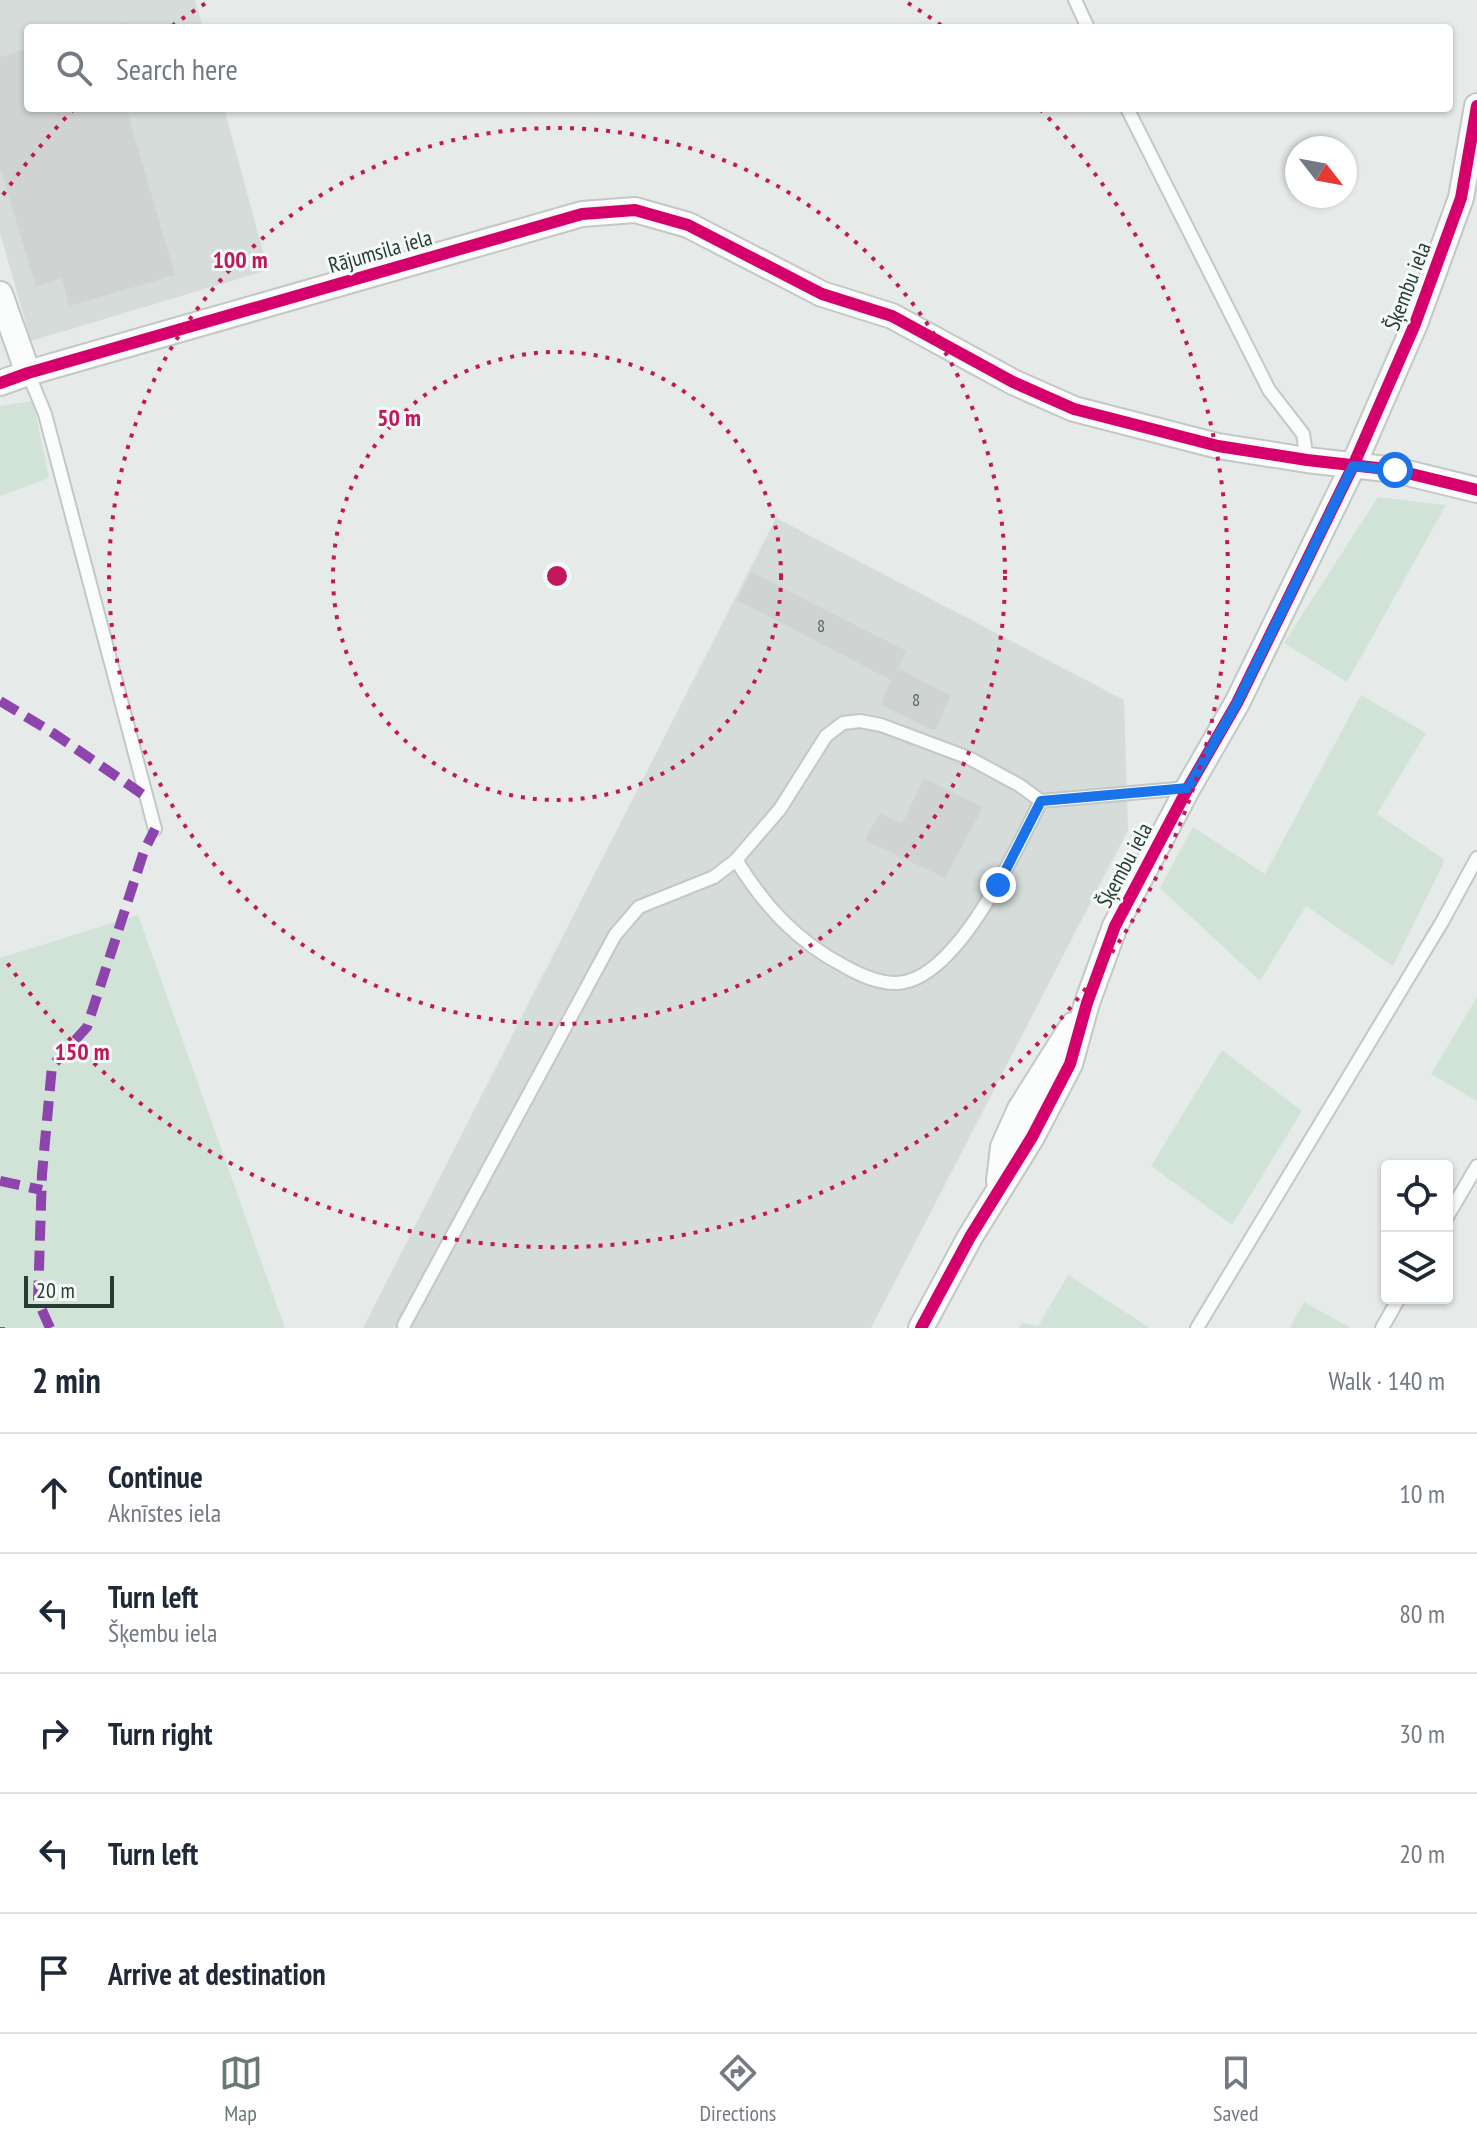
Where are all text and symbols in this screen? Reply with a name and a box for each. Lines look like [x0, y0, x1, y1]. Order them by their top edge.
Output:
search box [24, 24, 1453, 112]
icon: search [52, 46, 96, 90]
text: Search here [116, 49, 238, 88]
north arrow [1285, 136, 1357, 208]
street label: Rājumsila iela [325, 223, 435, 279]
street label: Šķembu iela [1377, 238, 1437, 334]
text: 100 m [212, 244, 268, 275]
text: 50 m [377, 402, 421, 433]
route start [1377, 452, 1413, 488]
centre of rings [543, 562, 571, 590]
house number: 8 [817, 614, 825, 637]
house number: 8 [912, 688, 920, 711]
street label: Šķembu iela [1090, 818, 1158, 912]
route end [980, 867, 1016, 903]
text: 150 m [54, 1036, 110, 1067]
map controls [1381, 1160, 1453, 1304]
button: locate [1381, 1160, 1453, 1232]
button: layers [1381, 1232, 1453, 1304]
scale bar [24, 1272, 114, 1308]
text: 20 m [36, 1276, 75, 1304]
text: 2 min [32, 1358, 101, 1402]
text: Walk · 140 m [1328, 1364, 1445, 1397]
text: Continue [108, 1457, 203, 1496]
icon: ahead [32, 1471, 76, 1515]
text: 10 m [1399, 1477, 1445, 1510]
text: Aknīstes iela [108, 1496, 221, 1529]
text: Turn left [108, 1577, 198, 1616]
icon: left [32, 1591, 76, 1635]
text: 80 m [1399, 1597, 1445, 1630]
text: Šķembu iela [108, 1616, 217, 1649]
icon: right [32, 1711, 76, 1755]
text: Turn right [108, 1714, 212, 1753]
text: 30 m [1399, 1717, 1445, 1750]
icon: left [32, 1831, 76, 1875]
text: Turn left [108, 1834, 198, 1873]
text: 20 m [1399, 1837, 1445, 1870]
icon: arrive [32, 1951, 76, 1995]
text: Arrive at destination [108, 1954, 326, 1993]
tab: Map [219, 2051, 263, 2127]
tab: Directions [700, 2051, 776, 2127]
tab: Saved [1213, 2051, 1258, 2127]

